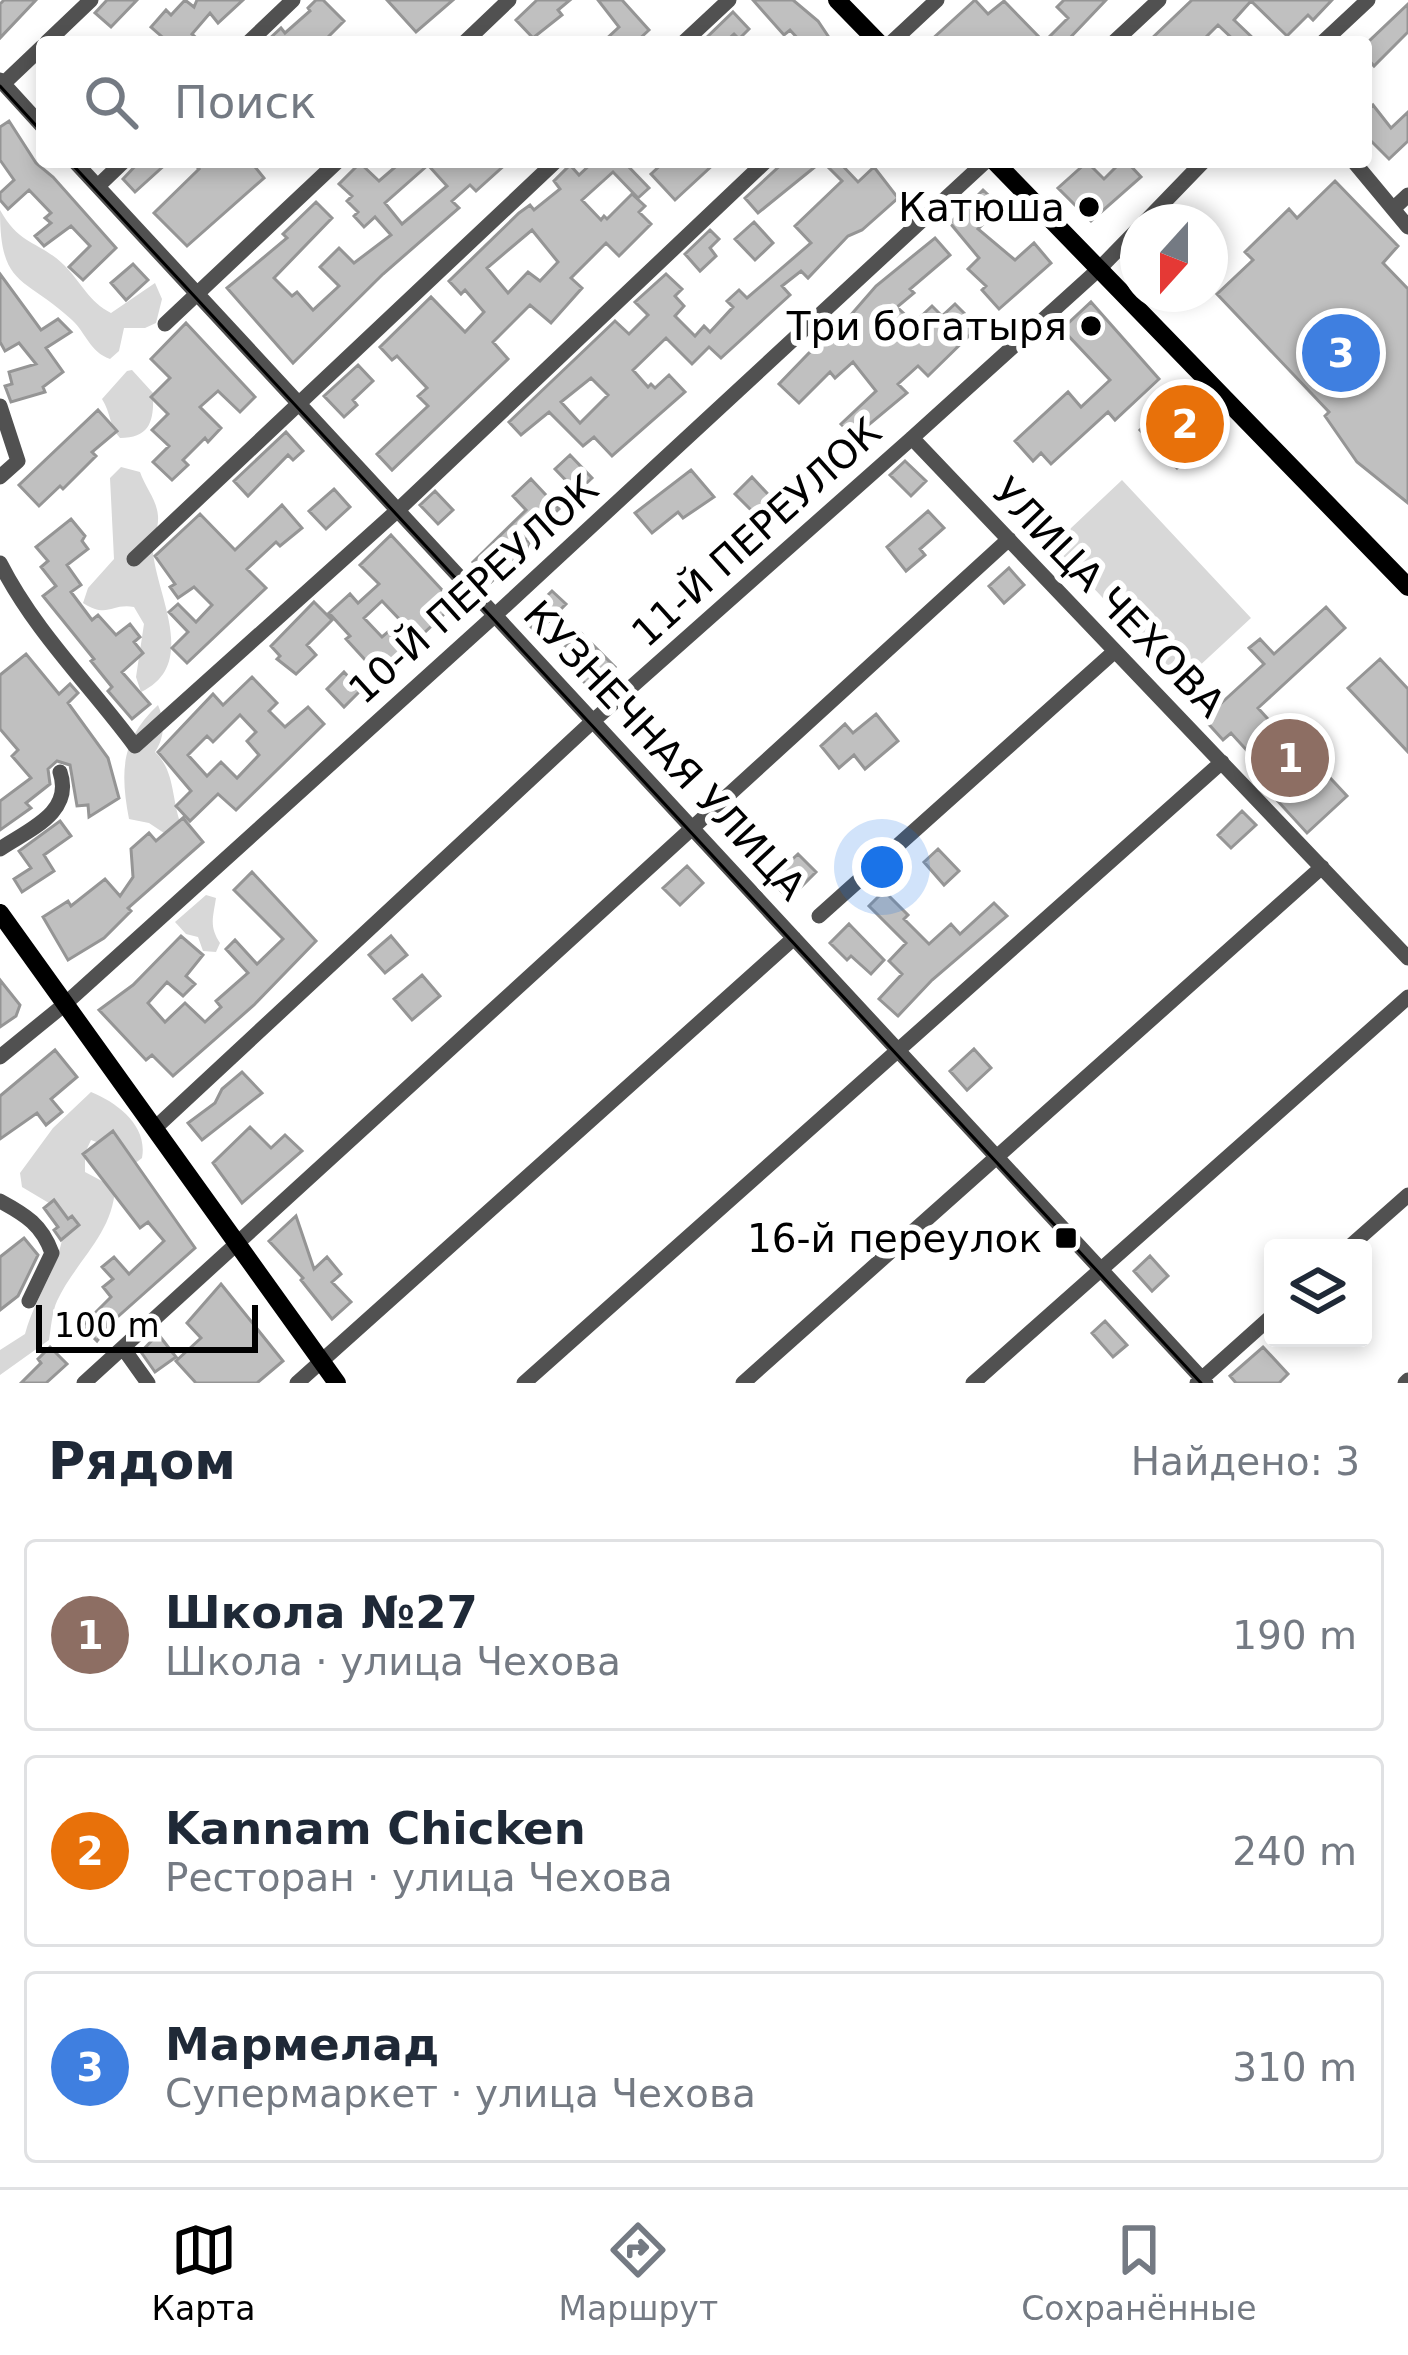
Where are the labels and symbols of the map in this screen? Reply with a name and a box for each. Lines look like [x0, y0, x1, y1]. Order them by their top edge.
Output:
place label: Катюша [898, 185, 1065, 230]
marker: Катюша [1076, 194, 1102, 220]
north arrow [1120, 204, 1228, 312]
place label: Три богатыря [786, 304, 1067, 349]
pin: 3 [1302, 308, 1380, 398]
marker: Три богатыря [1078, 313, 1104, 339]
pin: 2 [1146, 379, 1224, 469]
street label: 11-Й ПЕРЕУЛОК [622, 408, 890, 656]
street label: 10-Й ПЕРЕУЛОК [339, 465, 607, 713]
street label: УЛИЦА ЧЕХОВА [983, 469, 1234, 726]
street label: КУЗНЕЧНАЯ УЛИЦА [515, 592, 815, 909]
pin: 1 [1251, 713, 1329, 803]
your location [852, 837, 912, 897]
place label: 16-й переулок [747, 1216, 1042, 1261]
marker: 16-й переулок [1053, 1225, 1079, 1251]
scale bar [36, 1299, 258, 1352]

